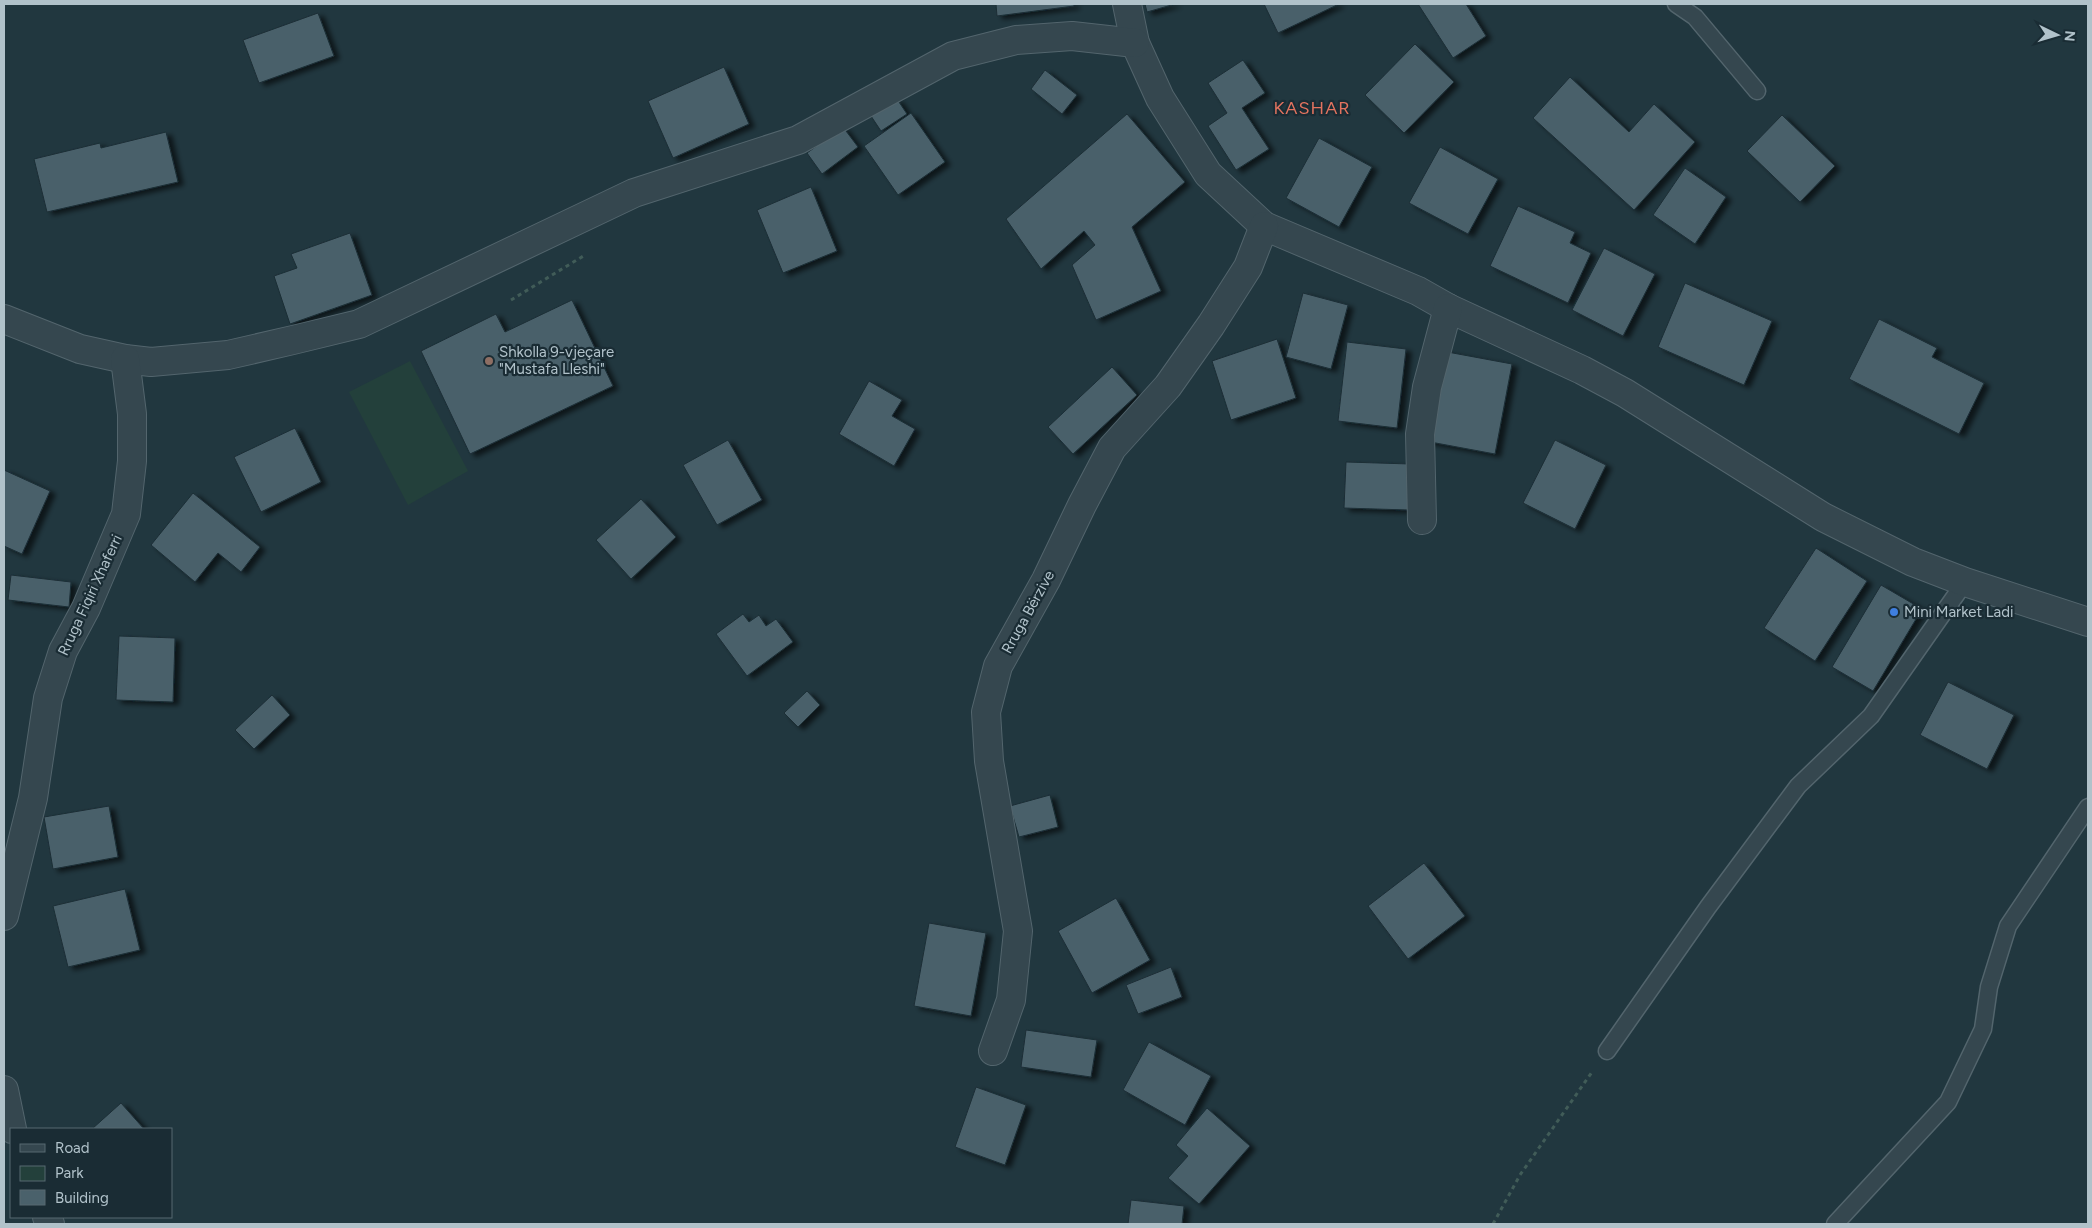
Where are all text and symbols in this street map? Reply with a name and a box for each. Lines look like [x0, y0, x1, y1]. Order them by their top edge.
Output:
north arrow [2032, 10, 2082, 60]
text: N [2061, 30, 2078, 42]
district label: KASHAR [1273, 97, 1351, 119]
place label: Shkolla 9-vjeçare "Mustafa Lleshi" [499, 343, 614, 378]
marker: Shkolla 9-vjeçare "Mustafa Lleshi" [483, 355, 495, 367]
street label: Rruga Fiqiri Xhaferri [54, 532, 126, 658]
street label: Rruga Bërzive [998, 567, 1058, 657]
place label: Mini Market Ladi [1904, 603, 2014, 621]
marker: Mini Market Ladi [1888, 606, 1900, 618]
legend [10, 1128, 172, 1218]
text: Road [55, 1139, 90, 1157]
text: Park [55, 1164, 84, 1182]
text: Building [55, 1189, 109, 1207]

